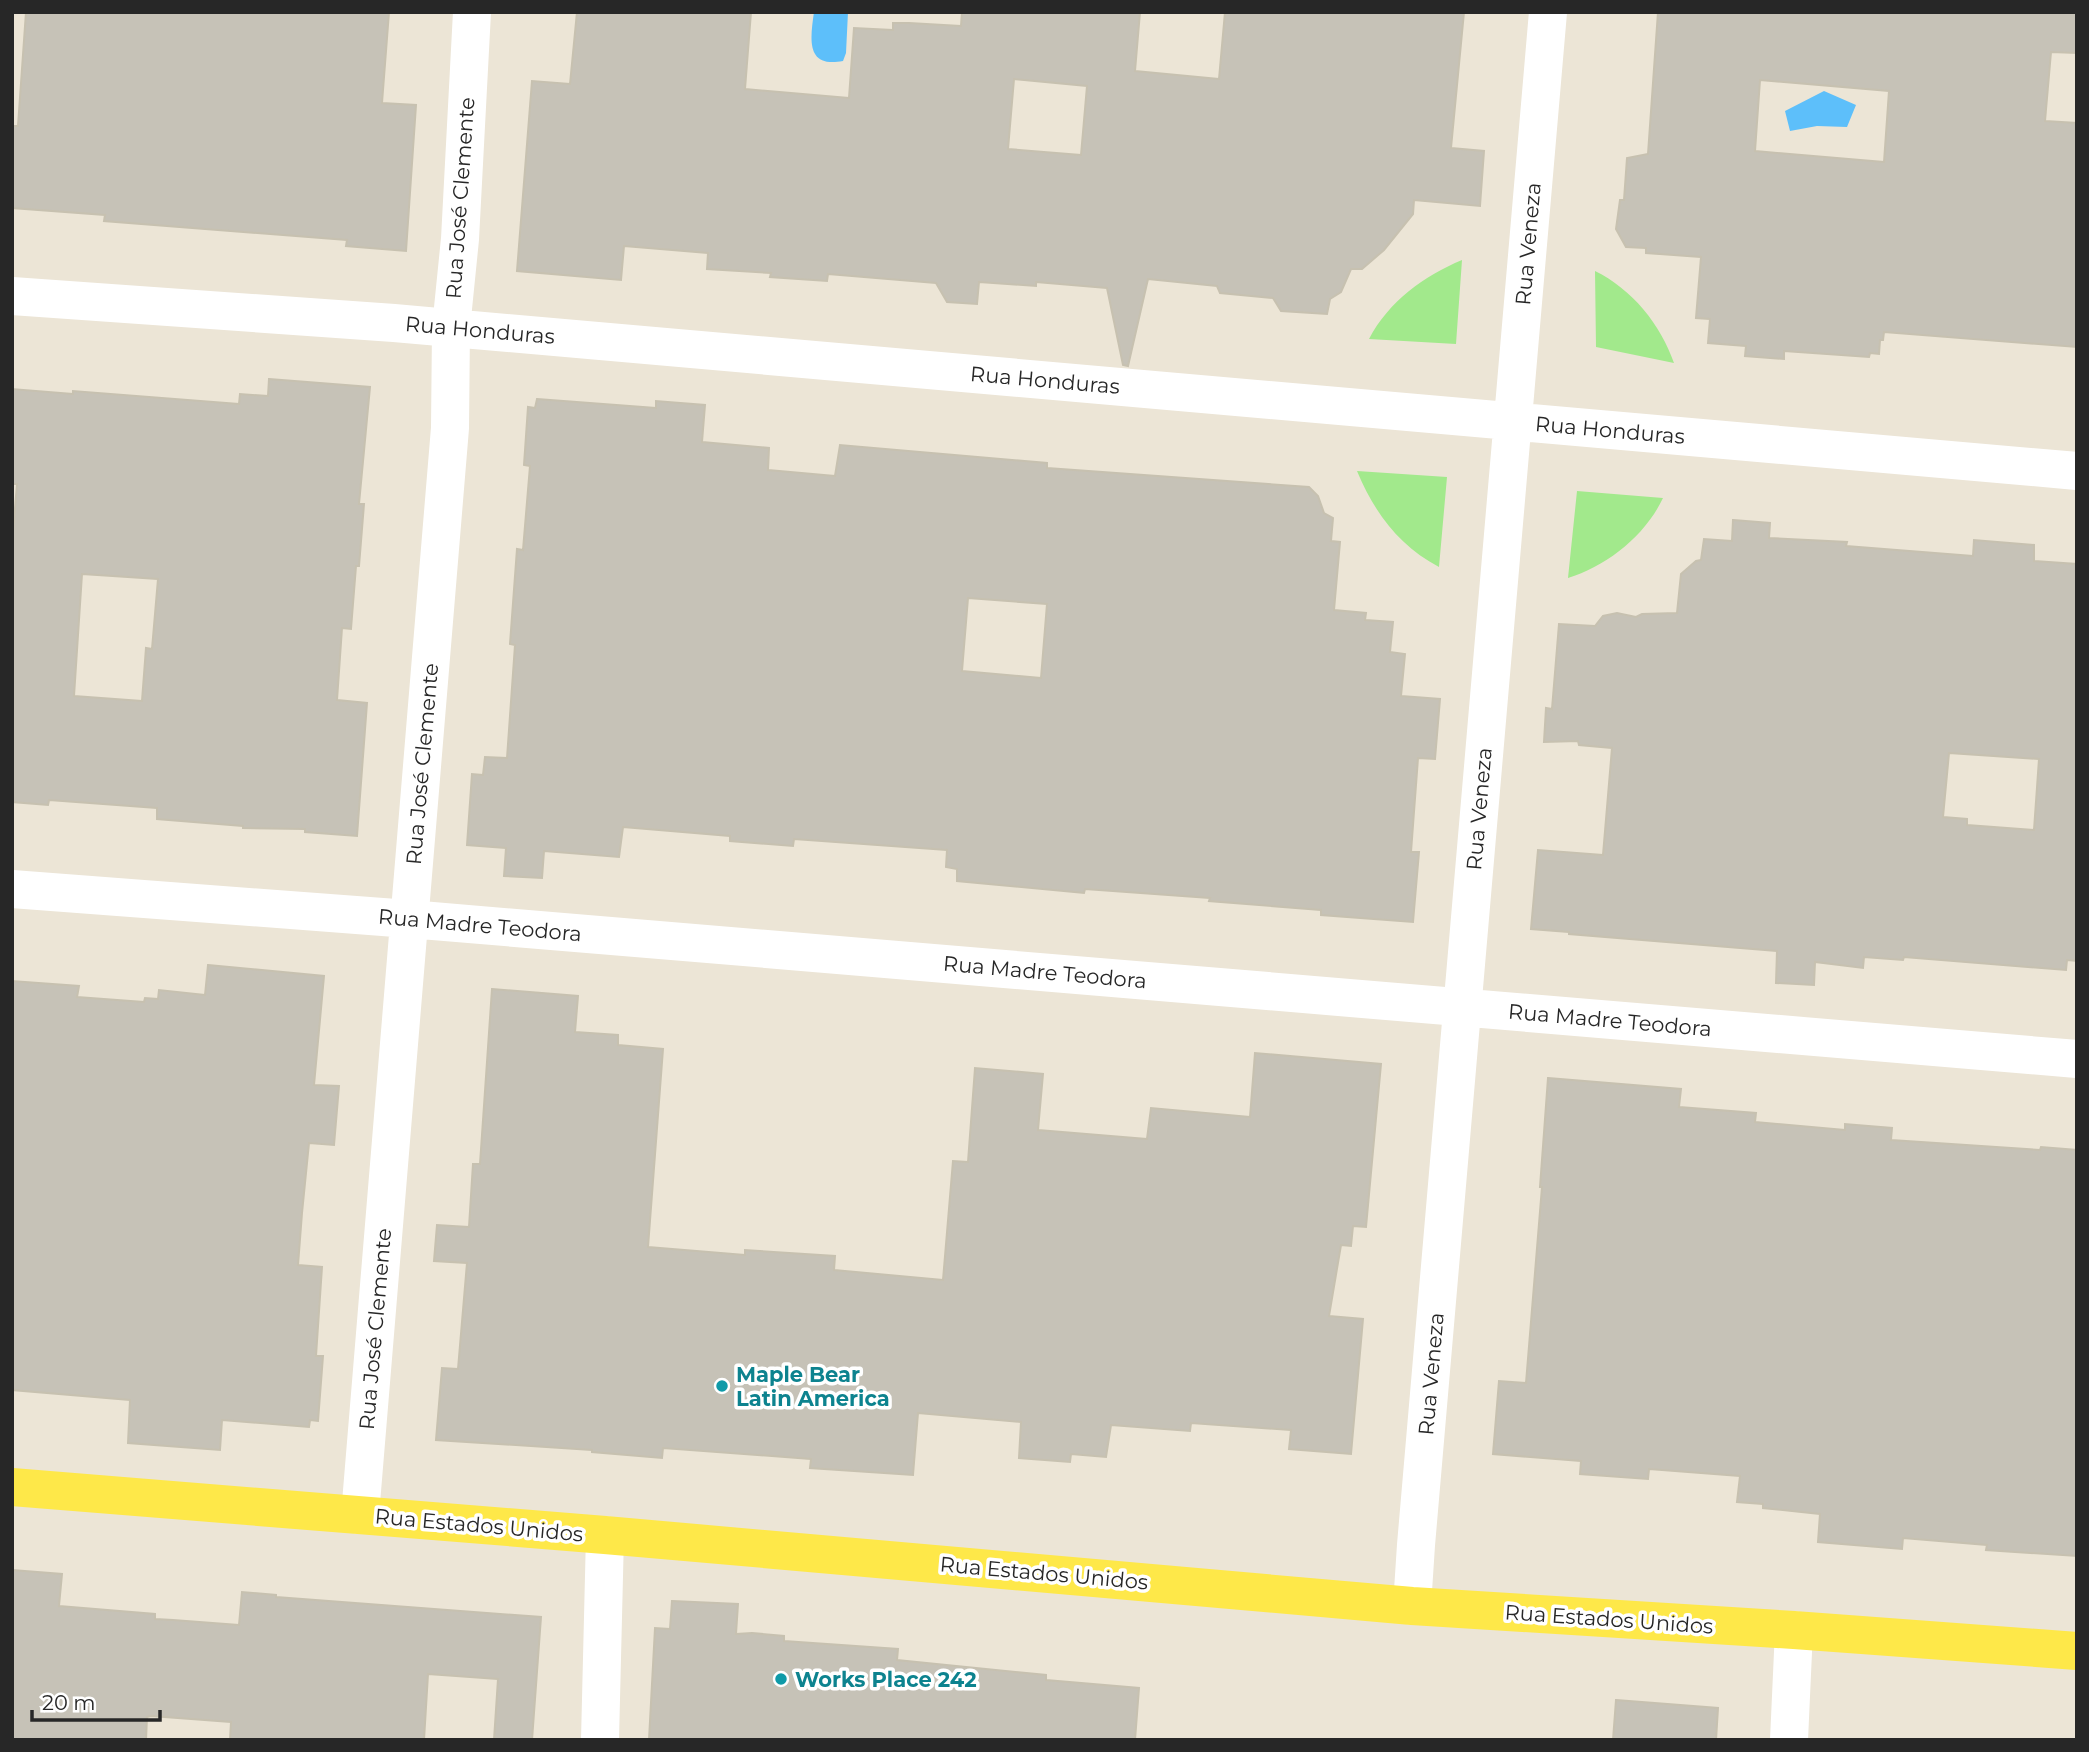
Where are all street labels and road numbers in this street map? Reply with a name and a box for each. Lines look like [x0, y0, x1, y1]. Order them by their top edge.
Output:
street label: Rua José Clemente [440, 96, 480, 300]
street label: Rua Veneza [1510, 182, 1546, 306]
street label: Rua Honduras [404, 311, 556, 349]
street label: Rua Honduras [969, 361, 1121, 399]
street label: Rua Honduras [1534, 411, 1686, 449]
street label: Rua José Clemente [401, 662, 443, 866]
street label: Rua Veneza [1461, 747, 1497, 871]
street label: Rua Madre Teodora [377, 904, 583, 946]
street label: Rua Madre Teodora [942, 951, 1148, 993]
street label: Rua Madre Teodora [1507, 999, 1713, 1041]
street label: Rua José Clemente [354, 1227, 396, 1431]
street label: Rua Veneza [1413, 1312, 1449, 1436]
street label: Rua Estados Unidos [374, 1503, 584, 1547]
street label: Rua Estados Unidos [939, 1551, 1149, 1595]
street label: Rua Estados Unidos [1504, 1599, 1714, 1639]

